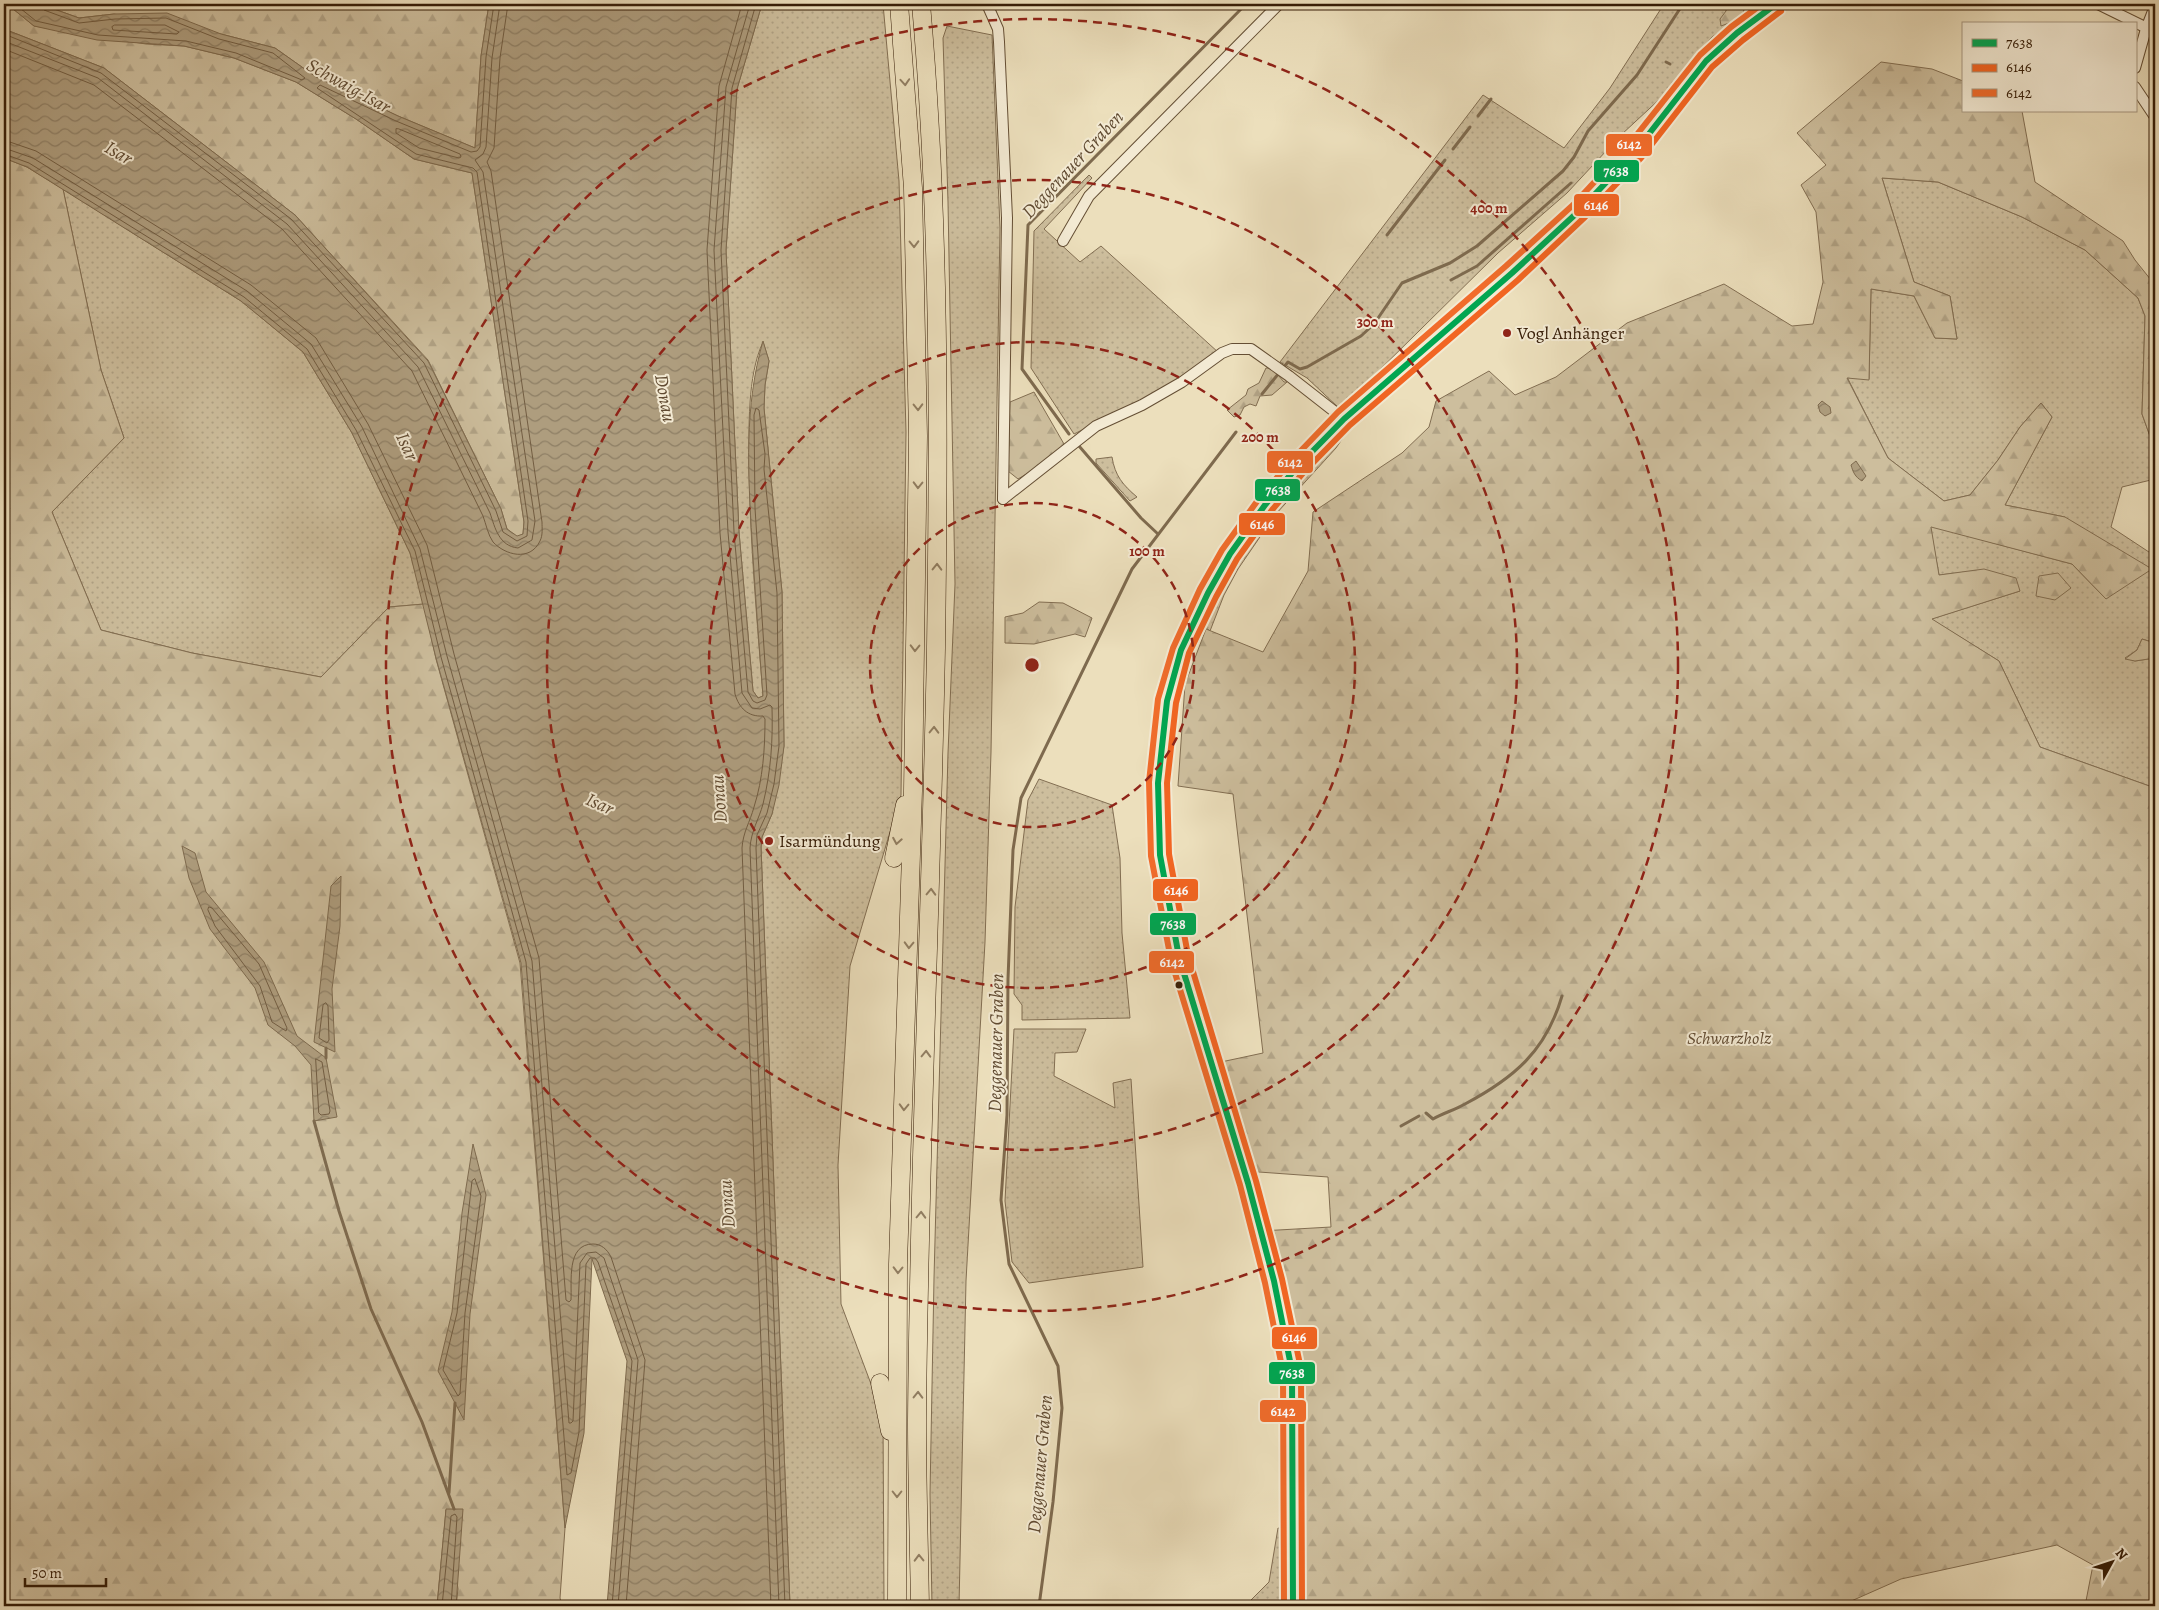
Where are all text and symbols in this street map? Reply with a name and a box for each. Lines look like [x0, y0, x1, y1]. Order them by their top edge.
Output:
legend [1962, 22, 2136, 112]
text: 7638 [2006, 33, 2033, 53]
water label: Schwaig-Isar [302, 52, 396, 120]
text: 6146 [2006, 57, 2032, 77]
one-way arrow [899, 78, 910, 86]
text: 6142 [2006, 83, 2032, 103]
water label: Deggenauer Graben [1016, 105, 1130, 224]
line badge: 6142 [1605, 133, 1653, 157]
water label: Isar [100, 135, 138, 172]
text: 6142 [1617, 135, 1642, 154]
line badge: 7638 [1593, 159, 1640, 183]
text: 7638 [1603, 162, 1629, 181]
line badge: 6146 [1573, 193, 1620, 217]
text: 6146 [1584, 196, 1609, 215]
text: 400 m [1470, 198, 1508, 218]
one-way arrow [909, 240, 919, 248]
text: 300 m [1357, 312, 1394, 332]
place label: Vogl Anhänger [1516, 321, 1625, 345]
marker: Vogl Anhänger [1501, 327, 1513, 339]
water label: Donau [648, 372, 682, 424]
one-way arrow [913, 403, 923, 411]
text: 200 m [1241, 427, 1279, 447]
water label: Isar [389, 428, 425, 466]
line badge: 6142 [1266, 450, 1314, 474]
text: 6142 [1278, 453, 1303, 472]
line badge: 7638 [1254, 478, 1301, 502]
one-way arrow [912, 481, 923, 489]
text: 7638 [1265, 481, 1291, 500]
line badge: 6146 [1238, 512, 1286, 536]
text: 6146 [1250, 515, 1275, 534]
text: 100 m [1129, 541, 1165, 561]
one-way arrow [932, 563, 942, 570]
one-way arrow [910, 644, 920, 652]
centre of rings [1023, 656, 1041, 674]
one-way arrow [929, 725, 940, 733]
water label: Donau [704, 774, 734, 824]
water label: Isar [582, 786, 619, 822]
place label: Isarmündung [779, 829, 881, 853]
marker: Isarmündung [763, 835, 775, 847]
one-way arrow [893, 836, 903, 845]
line badge: 6146 [1152, 878, 1199, 902]
text: 6146 [1164, 881, 1189, 900]
one-way arrow [925, 888, 936, 896]
line badge: 7638 [1149, 912, 1197, 936]
text: 7638 [1160, 915, 1186, 934]
one-way arrow [903, 941, 914, 949]
line badge: 6142 [1148, 950, 1195, 974]
text: 6142 [1160, 953, 1185, 972]
water label: Deggenauer Graben [982, 973, 1010, 1113]
unlabelled marker [1174, 980, 1184, 990]
park label: Schwarzholz [1687, 1026, 1772, 1050]
one-way arrow [921, 1050, 931, 1058]
one-way arrow [899, 1104, 909, 1112]
water label: Donau [712, 1179, 742, 1229]
one-way arrow [916, 1211, 926, 1218]
one-way arrow [893, 1266, 904, 1274]
line badge: 6146 [1271, 1326, 1318, 1350]
text: 6146 [1282, 1328, 1307, 1347]
line badge: 7638 [1268, 1361, 1316, 1385]
text: 7638 [1279, 1364, 1305, 1383]
one-way arrow [912, 1391, 923, 1399]
water label: Deggenauer Graben [1021, 1394, 1059, 1534]
line badge: 6142 [1259, 1399, 1307, 1423]
text: 6142 [1271, 1402, 1296, 1421]
one-way arrow [892, 1490, 902, 1498]
north arrow [2086, 1538, 2136, 1588]
text: N [2111, 1544, 2132, 1564]
one-way arrow [914, 1553, 924, 1561]
scale bar [25, 1555, 106, 1587]
text: 50 m [32, 1563, 62, 1583]

